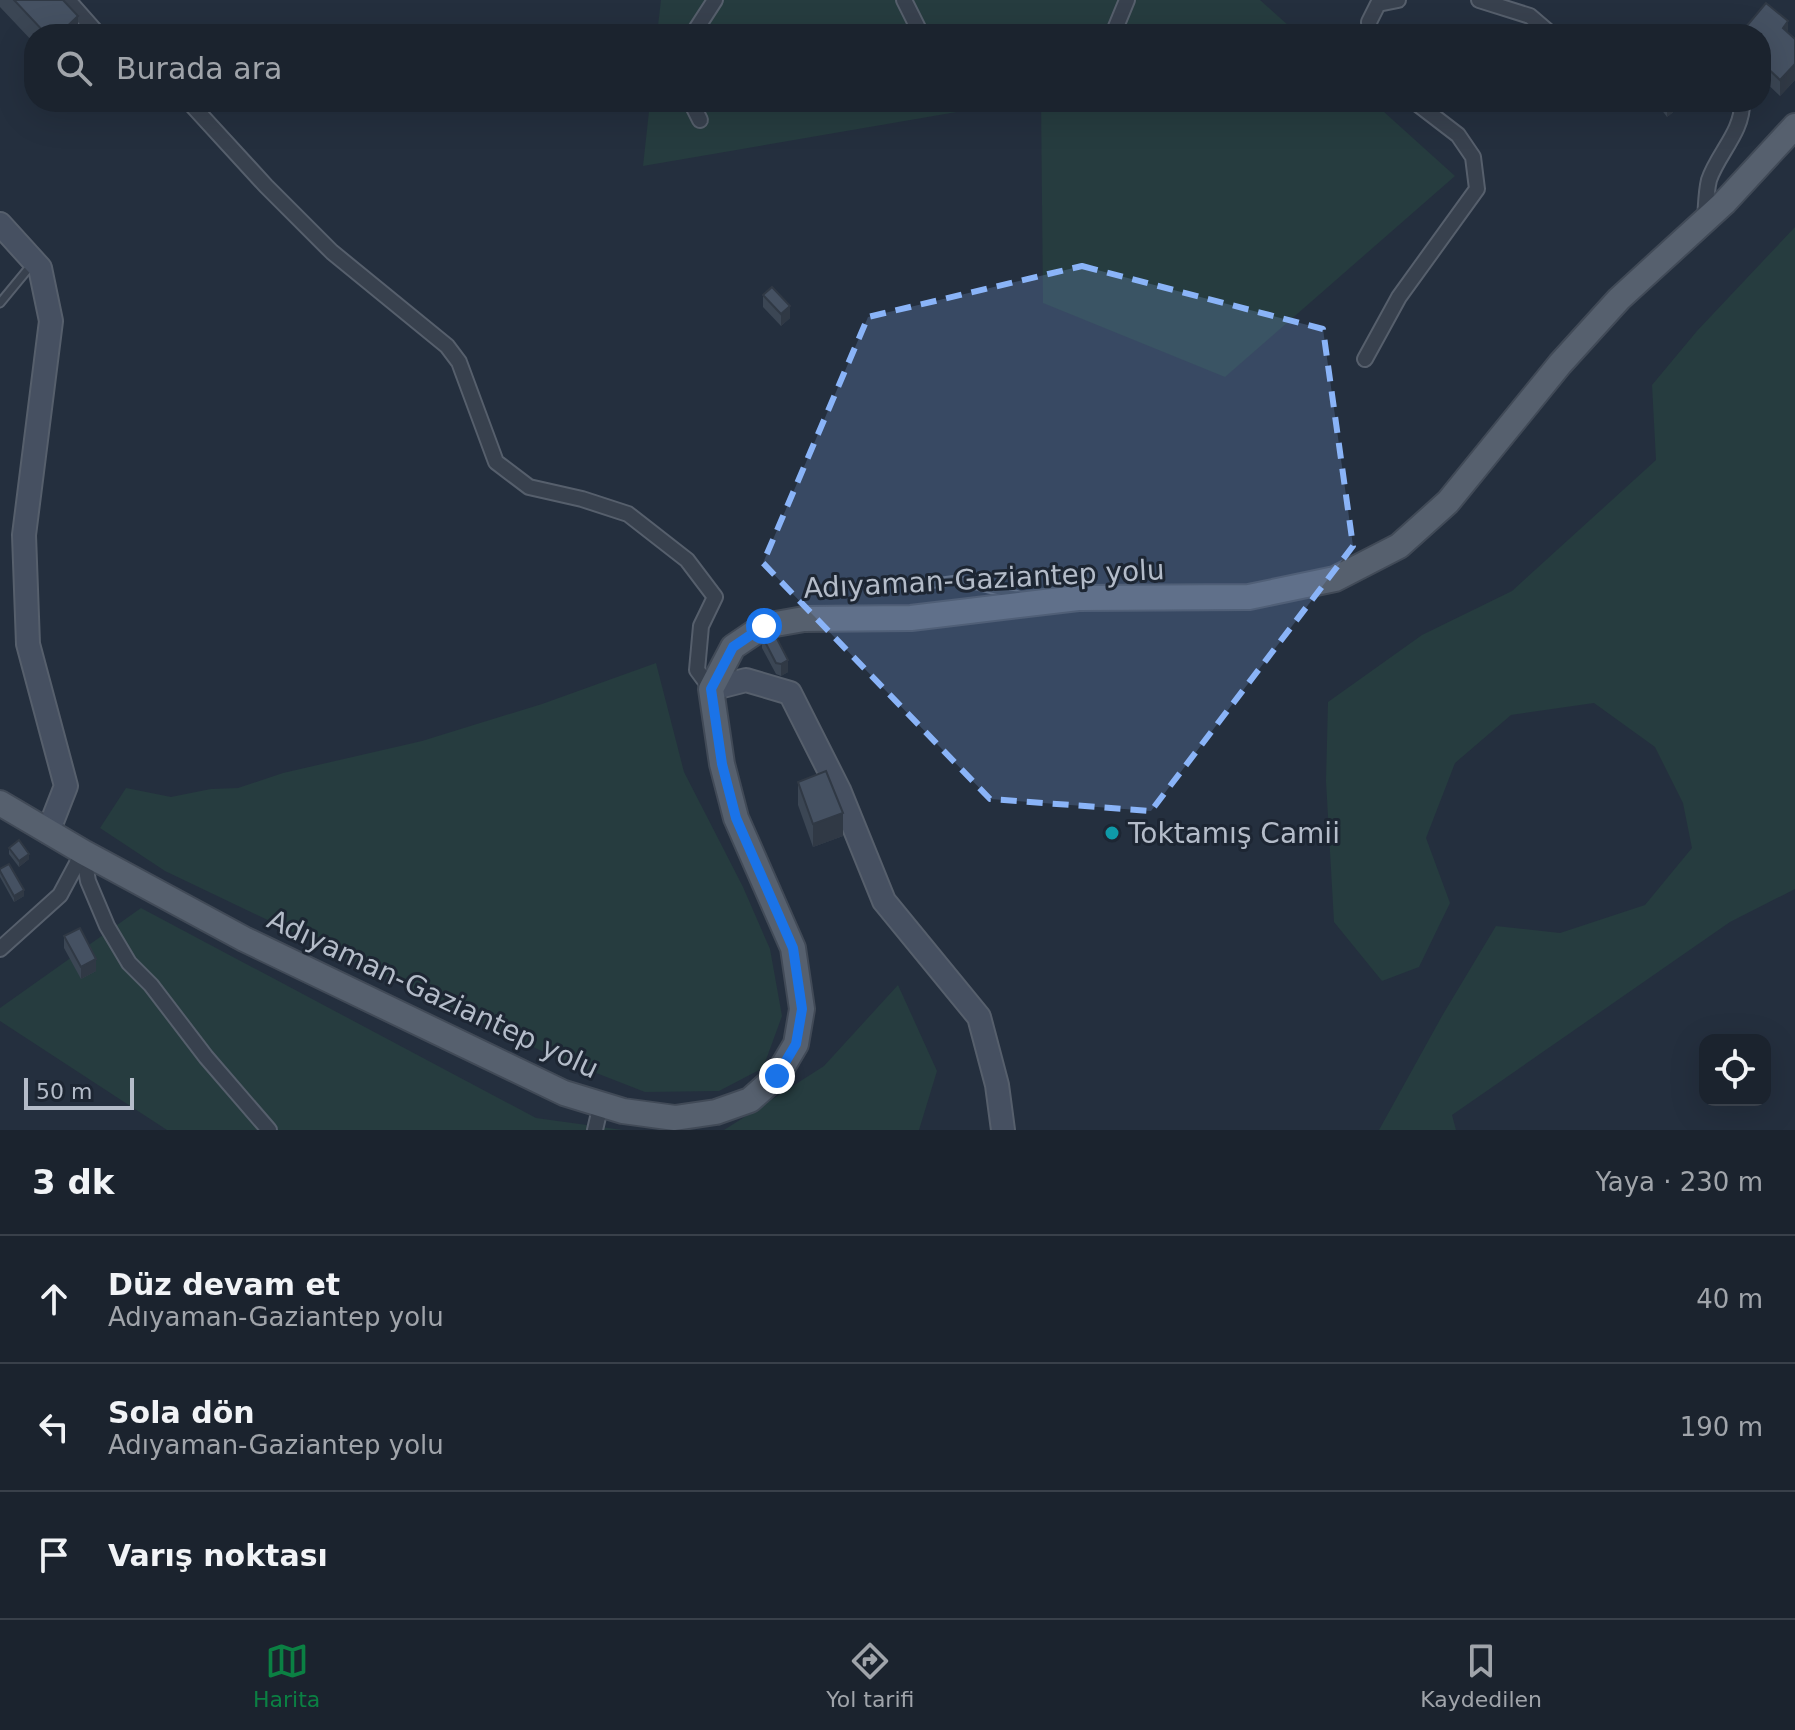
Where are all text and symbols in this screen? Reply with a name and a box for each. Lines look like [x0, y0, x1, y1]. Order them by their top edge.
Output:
search box [24, 24, 1771, 112]
icon: search [52, 46, 96, 90]
text: Burada ara [116, 51, 282, 86]
street label: Adıyaman-Gaziantep yolu [803, 553, 1165, 605]
route start [746, 608, 782, 644]
place label: Toktamış Camii [1127, 817, 1340, 850]
marker: Toktamış Camii [1103, 824, 1121, 842]
street label: Adıyaman-Gaziantep yolu [262, 903, 604, 1085]
map controls [1699, 1034, 1771, 1106]
button: locate [1699, 1034, 1771, 1106]
route end [759, 1058, 795, 1094]
scale bar [24, 1074, 134, 1110]
text: 50 m [36, 1079, 92, 1104]
text: 3 dk [32, 1162, 114, 1202]
text: Yaya · 230 m [1595, 1167, 1763, 1197]
text: Düz devam et [108, 1267, 340, 1302]
icon: ahead [32, 1277, 76, 1321]
text: 40 m [1696, 1284, 1763, 1314]
text: Adıyaman-Gaziantep yolu [108, 1302, 444, 1332]
text: Sola dön [108, 1395, 255, 1430]
icon: left [32, 1405, 76, 1449]
text: 190 m [1680, 1412, 1763, 1442]
text: Adıyaman-Gaziantep yolu [108, 1430, 444, 1460]
icon: arrive [32, 1533, 76, 1577]
text: Varış noktası [108, 1538, 328, 1573]
tab: Harita [253, 1639, 320, 1712]
tab: Yol tarifi [826, 1639, 914, 1712]
tab: Kaydedilen [1420, 1639, 1542, 1712]

